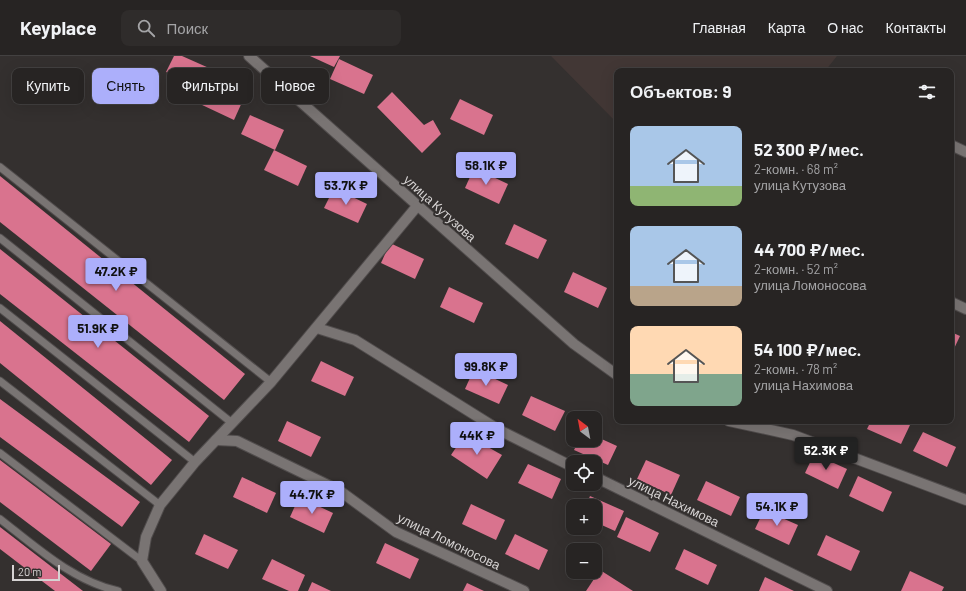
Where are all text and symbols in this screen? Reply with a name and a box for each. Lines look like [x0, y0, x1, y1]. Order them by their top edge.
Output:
search box [121, 10, 401, 46]
text: Keyplace [20, 16, 97, 39]
icon: search [135, 17, 157, 39]
text: Поиск [167, 19, 208, 37]
text: Главная [693, 19, 746, 36]
text: Карта [768, 19, 805, 36]
text: О нас [827, 19, 864, 36]
text: Контакты [886, 19, 946, 36]
chip: Купить [12, 68, 84, 104]
chip: Снять [92, 68, 159, 104]
chip: Фильтры [167, 68, 253, 104]
chip: Новое [261, 68, 329, 104]
text: Объектов: 9 [630, 81, 731, 101]
icon: filters [916, 81, 938, 103]
text: 52 300 ₽/мес. [754, 139, 864, 159]
icon: home [662, 142, 710, 190]
pin: 58.1K ₽ [449, 152, 523, 186]
text: 58.1K ₽ [465, 157, 507, 173]
text: 2-комн. · 68 m² [754, 161, 838, 177]
street label: улица Кутузова [400, 171, 480, 245]
pin: 53.7K ₽ [309, 172, 383, 206]
text: 53.7K ₽ [324, 177, 368, 193]
text: улица Кутузова [754, 177, 846, 193]
text: 44 700 ₽/мес. [754, 239, 865, 259]
icon: home [662, 242, 710, 290]
pin: 47.2K ₽ [79, 258, 153, 292]
text: 2-комн. · 52 m² [754, 261, 838, 277]
text: 47.2K ₽ [94, 263, 138, 279]
text: улица Ломоносова [754, 277, 867, 293]
pin: 51.9K ₽ [61, 315, 135, 349]
text: 51.9K ₽ [77, 320, 119, 336]
text: 54 100 ₽/мес. [754, 339, 861, 359]
icon: home [662, 342, 710, 390]
pin: 99.8K ₽ [449, 353, 523, 387]
text: 99.8K ₽ [464, 358, 508, 374]
text: 2-комн. · 78 m² [754, 361, 837, 377]
text: улица Нахимова [754, 377, 853, 393]
north arrow [566, 411, 602, 447]
map controls [566, 411, 602, 579]
pin: 44K ₽ [449, 422, 505, 456]
text: 44K ₽ [459, 427, 495, 443]
pin: 52.3K ₽ [789, 437, 863, 471]
text: 52.3K ₽ [804, 442, 848, 458]
button: locate [566, 455, 602, 491]
street label: улица Нахимова [626, 472, 723, 530]
pin: 44.7K ₽ [275, 481, 349, 515]
text: 44.7K ₽ [289, 486, 335, 502]
pin: 54.1K ₽ [740, 493, 814, 527]
text: 54.1K ₽ [756, 498, 798, 514]
button: + [566, 499, 602, 535]
street label: улица Ломоносова [395, 509, 504, 573]
button: − [566, 543, 602, 579]
scale bar [12, 563, 60, 582]
text: 20 m [18, 565, 41, 578]

